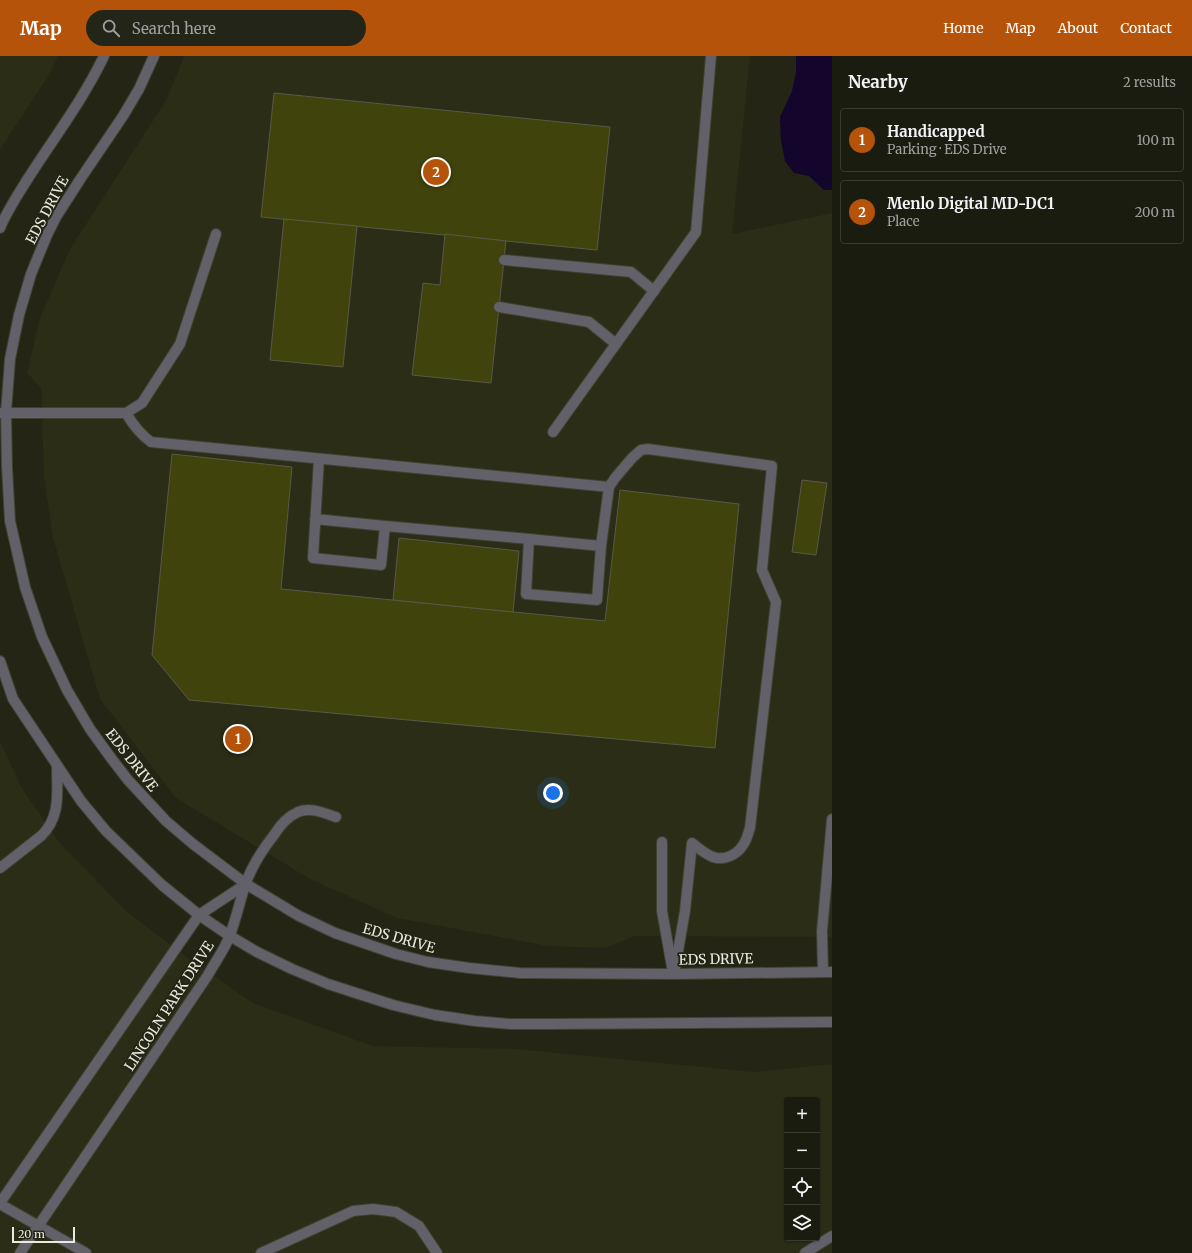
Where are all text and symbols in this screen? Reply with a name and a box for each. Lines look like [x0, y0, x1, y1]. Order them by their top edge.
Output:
search box [86, 10, 366, 46]
text: Map [20, 16, 62, 40]
icon: search [100, 17, 122, 39]
text: Search here [132, 19, 216, 38]
text: Home [943, 19, 984, 37]
text: Map [1006, 19, 1035, 37]
text: About [1057, 19, 1098, 37]
text: Contact [1120, 19, 1172, 37]
text: Nearby [848, 71, 908, 93]
text: 2 results [1123, 74, 1176, 91]
text: Handicapped [887, 122, 985, 141]
text: 1 [859, 132, 865, 149]
text: 100 m [1137, 132, 1175, 149]
text: Parking · EDS Drive [887, 141, 1007, 158]
pin: 2 [423, 157, 449, 187]
street label: EDS DRIVE [22, 173, 73, 247]
text: Menlo Digital MD-DC1 [887, 194, 1054, 213]
text: 2 [858, 204, 866, 221]
text: 200 m [1135, 204, 1175, 221]
text: Place [887, 213, 920, 230]
pin: 1 [225, 724, 251, 754]
street label: EDS DRIVE [102, 725, 162, 795]
your location [543, 783, 563, 803]
street label: EDS DRIVE [361, 919, 437, 957]
street label: LINCOLN PARK DRIVE [120, 938, 218, 1074]
street label: EDS DRIVE [678, 949, 754, 969]
map controls [784, 1097, 820, 1241]
button: + [784, 1097, 820, 1133]
button: − [784, 1133, 820, 1169]
button: locate [784, 1169, 820, 1205]
button: layers [784, 1205, 820, 1241]
scale bar [12, 1225, 75, 1244]
text: 20 m [18, 1227, 45, 1241]

